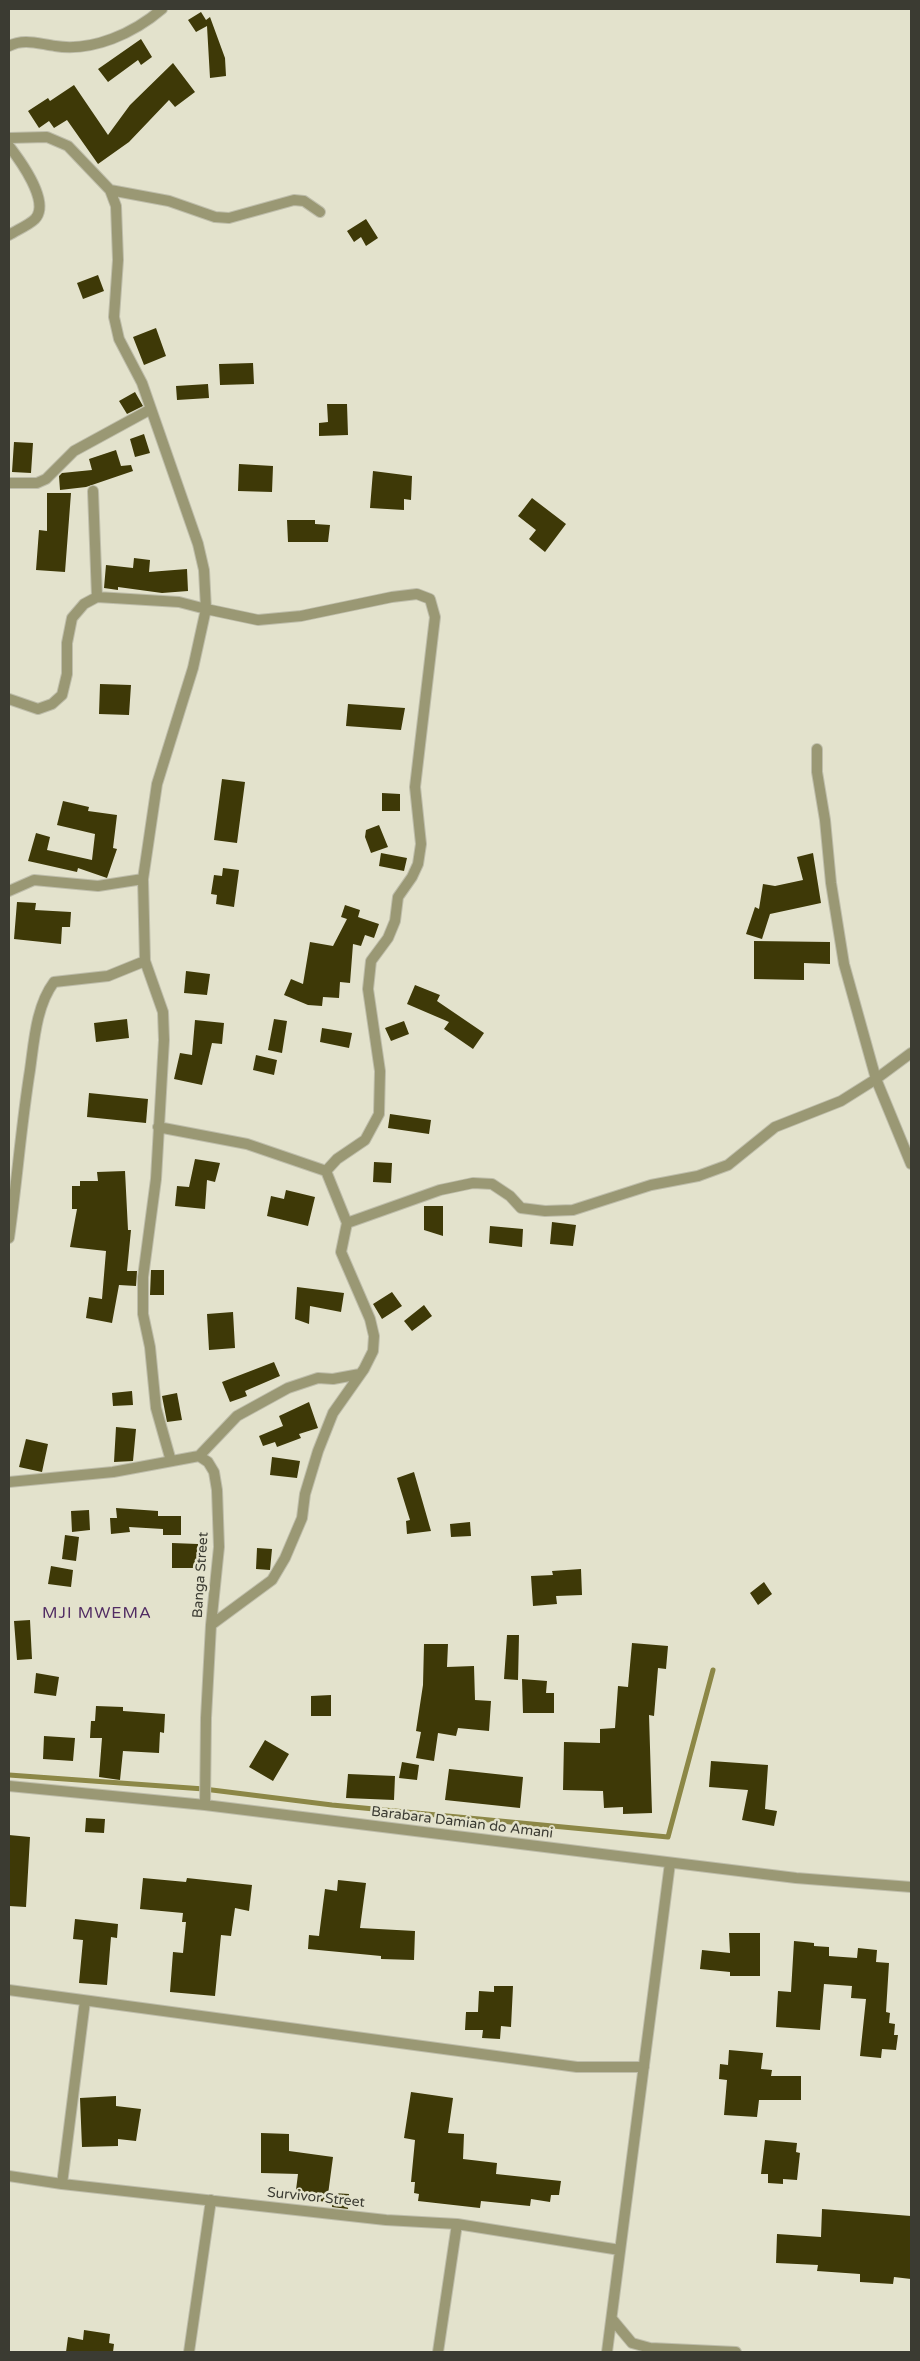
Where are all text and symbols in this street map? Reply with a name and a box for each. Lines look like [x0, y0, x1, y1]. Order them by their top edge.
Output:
street label: Banga Street [190, 1531, 212, 1619]
district label: MJI MWEMA [41, 1604, 153, 1624]
street label: Barabara Damian do Amani [370, 1804, 554, 1842]
street label: Survivor Street [266, 2185, 366, 2211]

